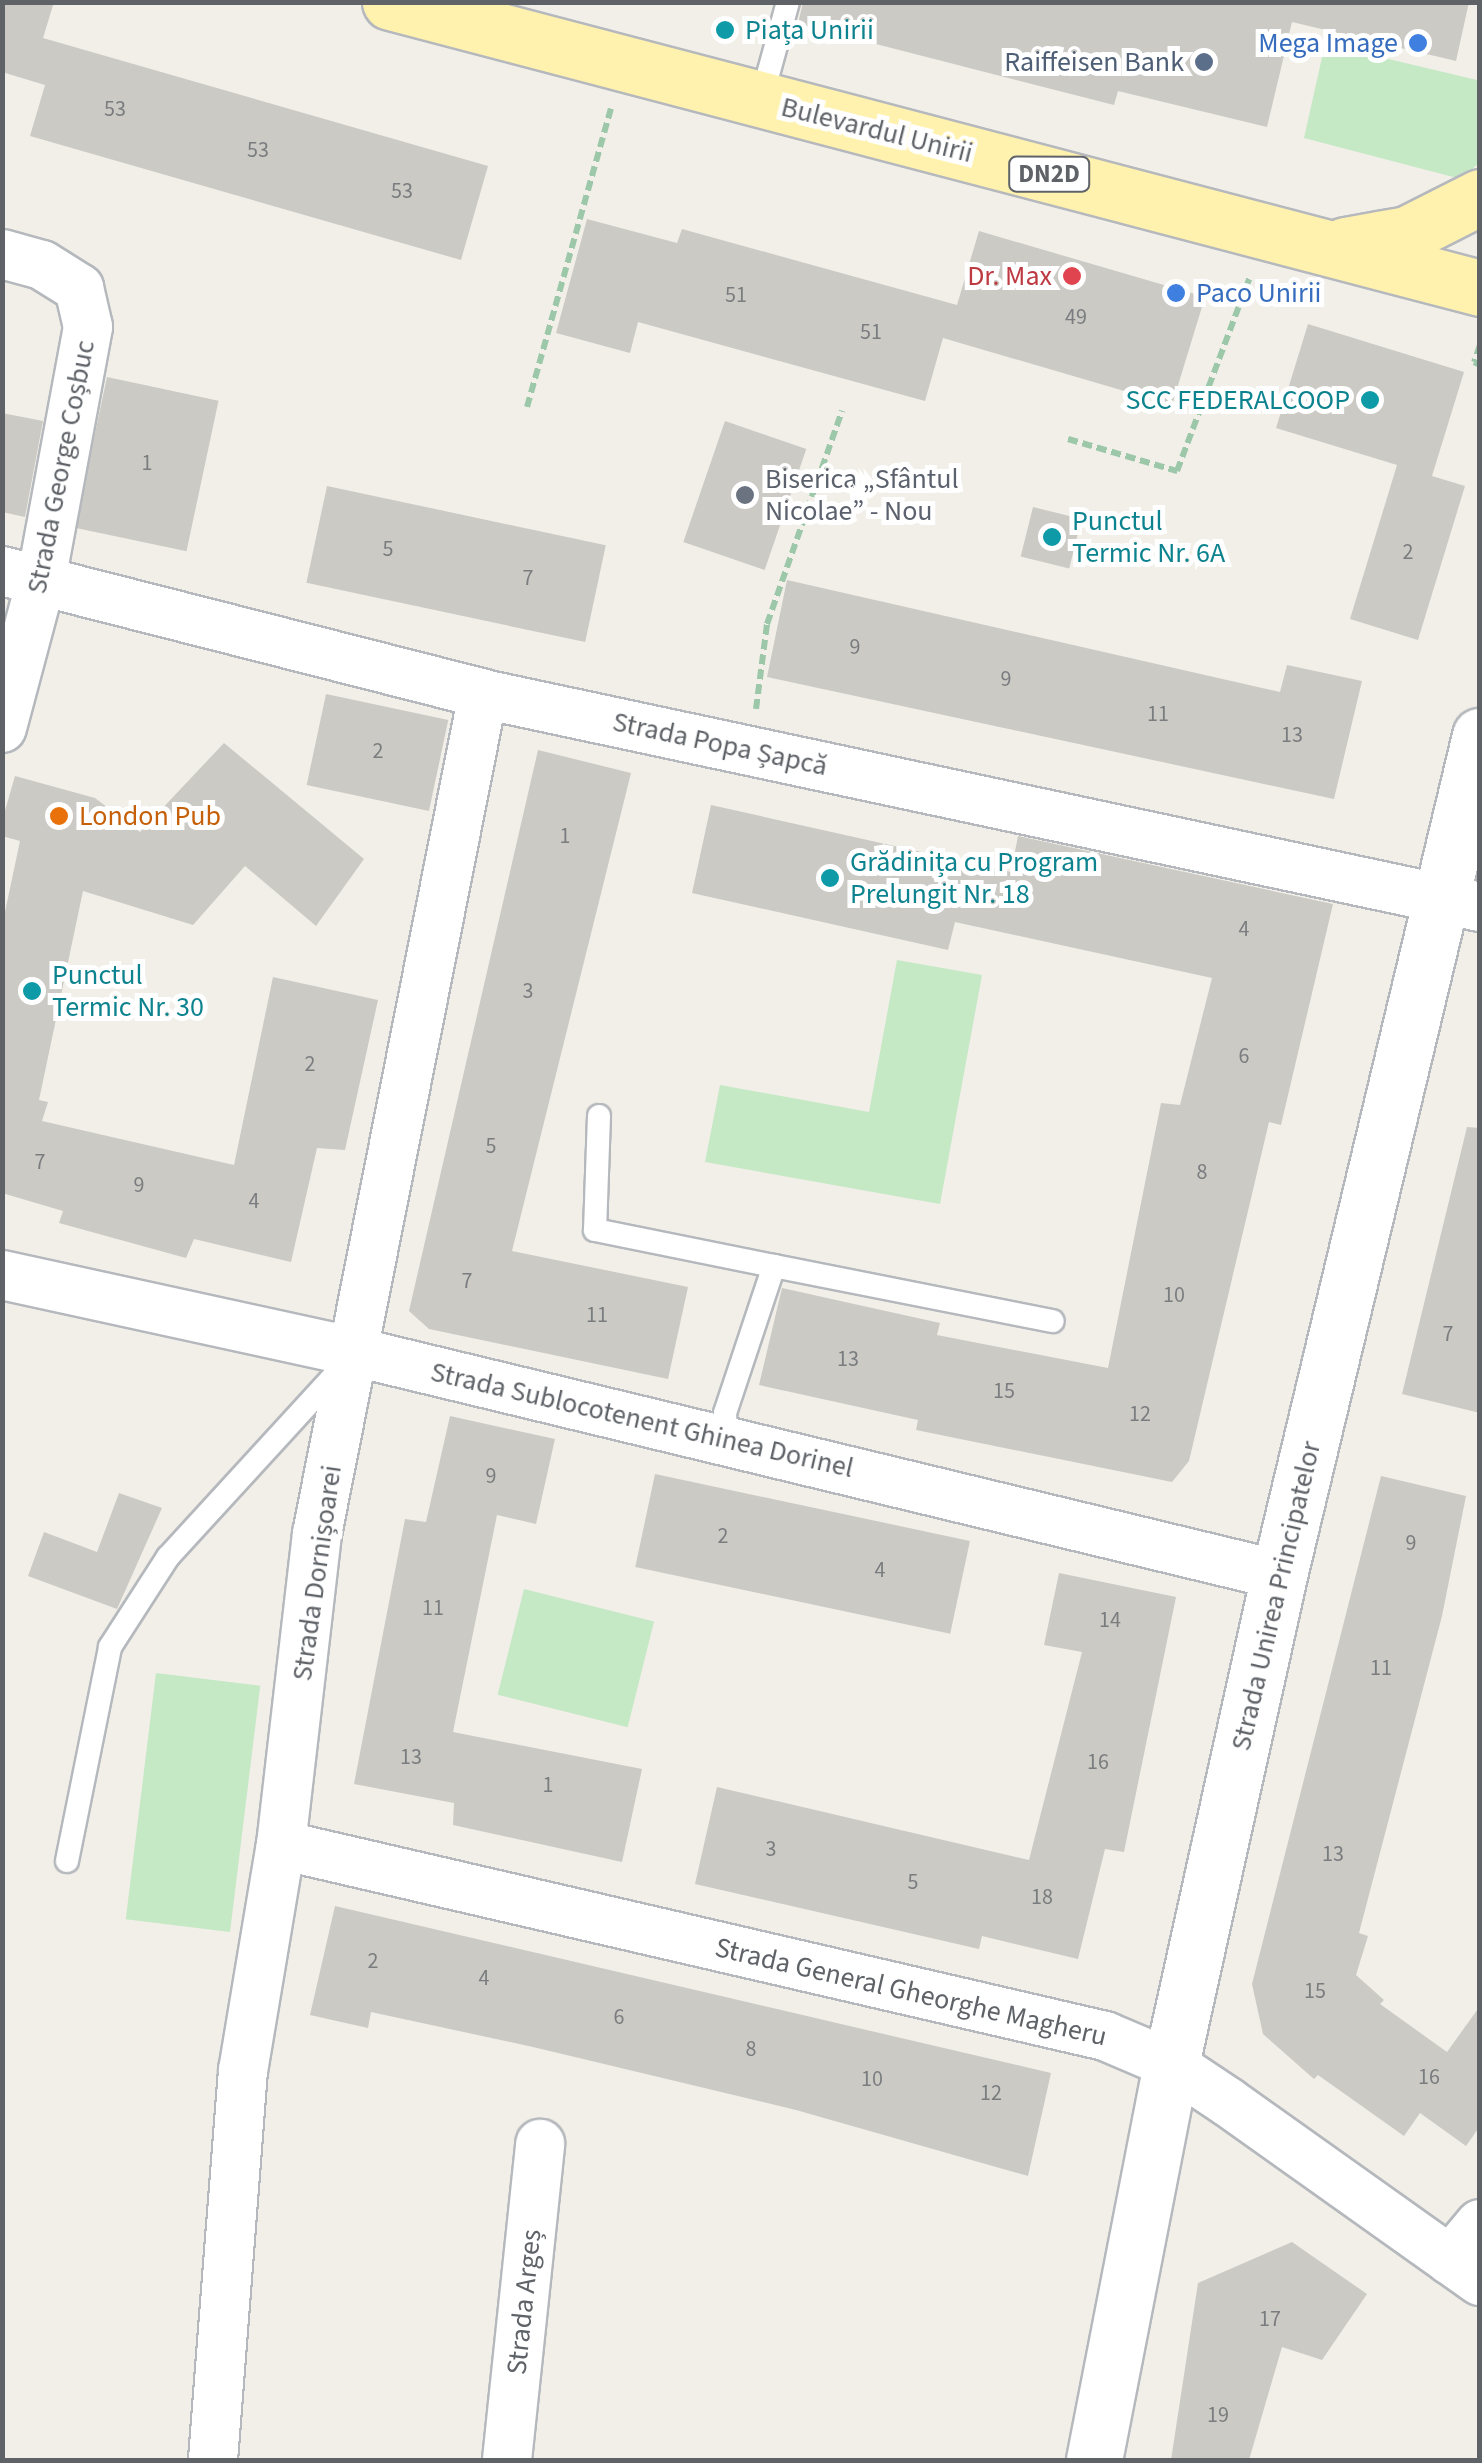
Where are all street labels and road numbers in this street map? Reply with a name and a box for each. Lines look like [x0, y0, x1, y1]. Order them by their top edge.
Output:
street label: Bulevardul Unirii [778, 90, 976, 170]
road number: DN2D [1006, 154, 1092, 194]
street label: Strada George Coșbuc [20, 337, 102, 597]
street label: Strada Popa Șapcă [610, 705, 830, 783]
street label: Strada Sublocotenent Ghinea Dorinel [427, 1355, 857, 1485]
street label: Strada Unirea Principatelor [1224, 1438, 1328, 1754]
street label: Strada Dornișoarei [285, 1463, 349, 1683]
street label: Strada General Gheorghe Magheru [712, 1931, 1110, 2053]
street label: Strada Argeș [500, 2228, 548, 2376]

